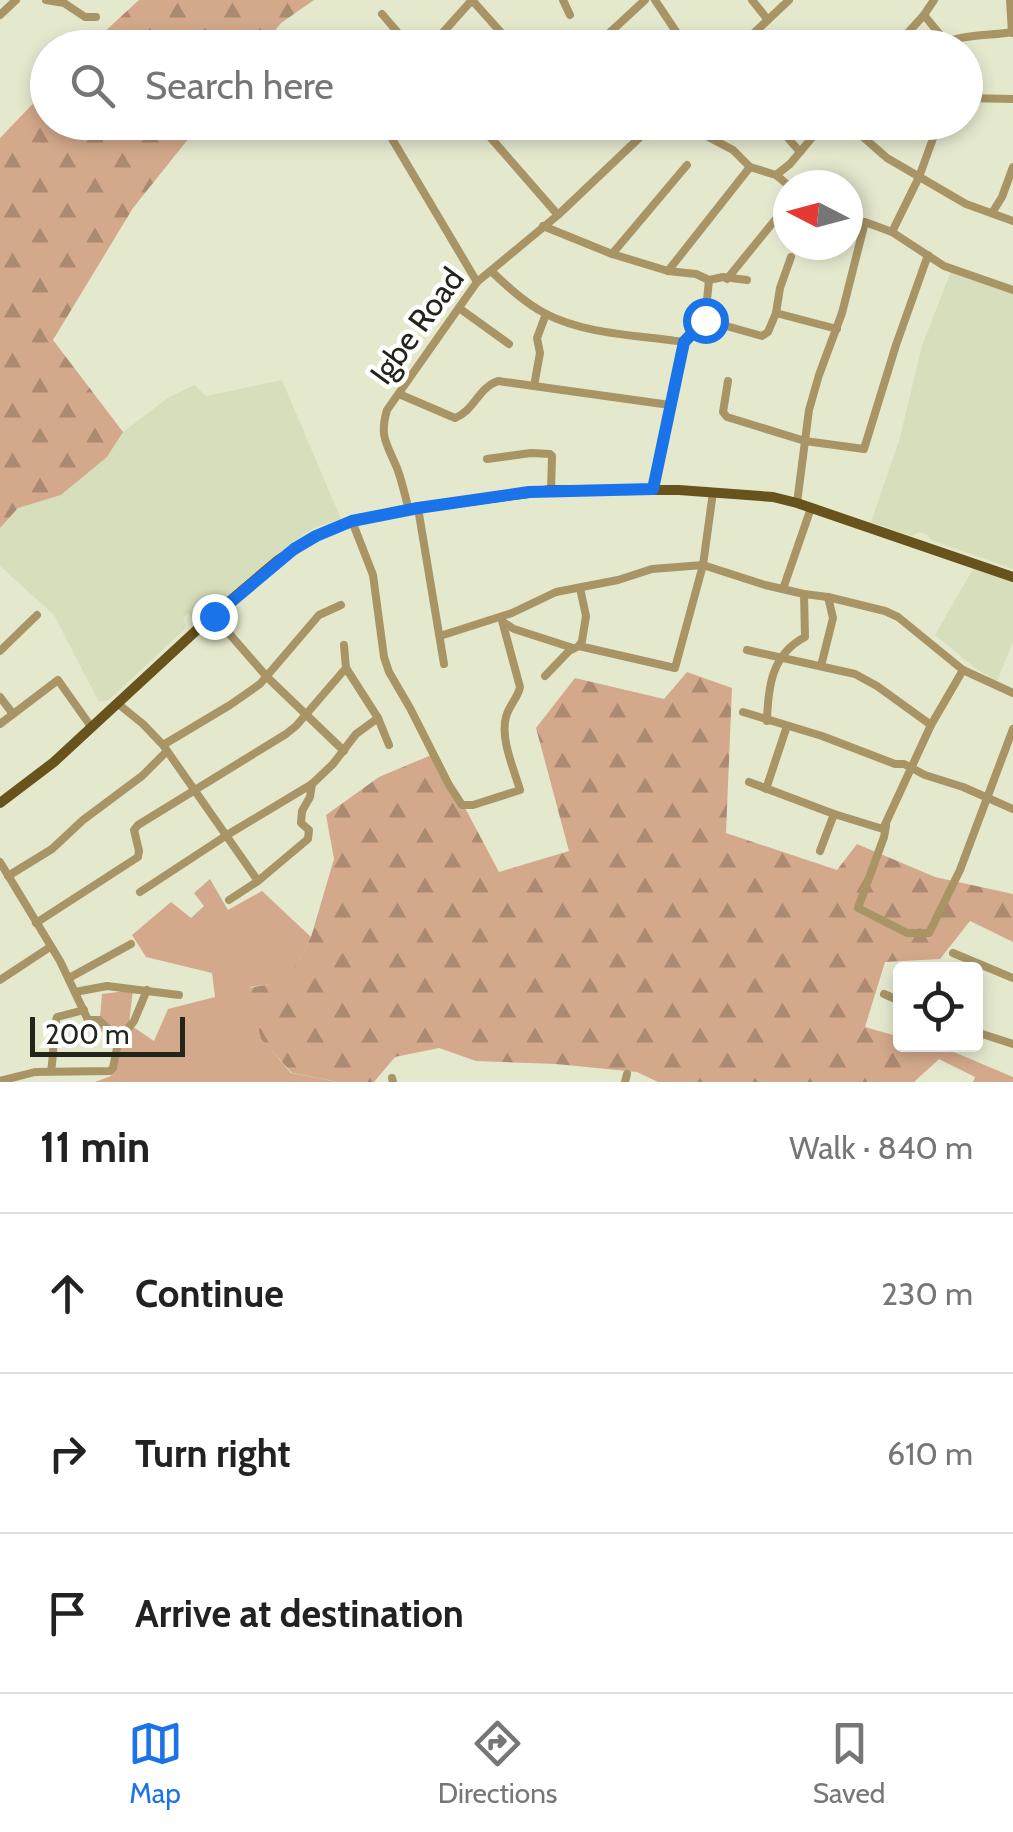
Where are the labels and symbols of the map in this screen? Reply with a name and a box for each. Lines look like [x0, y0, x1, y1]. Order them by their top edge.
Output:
north arrow [773, 170, 863, 260]
street label: Igbe Road [361, 260, 472, 392]
route start [683, 298, 729, 344]
route end [192, 594, 238, 640]
scale bar [30, 1012, 185, 1056]

